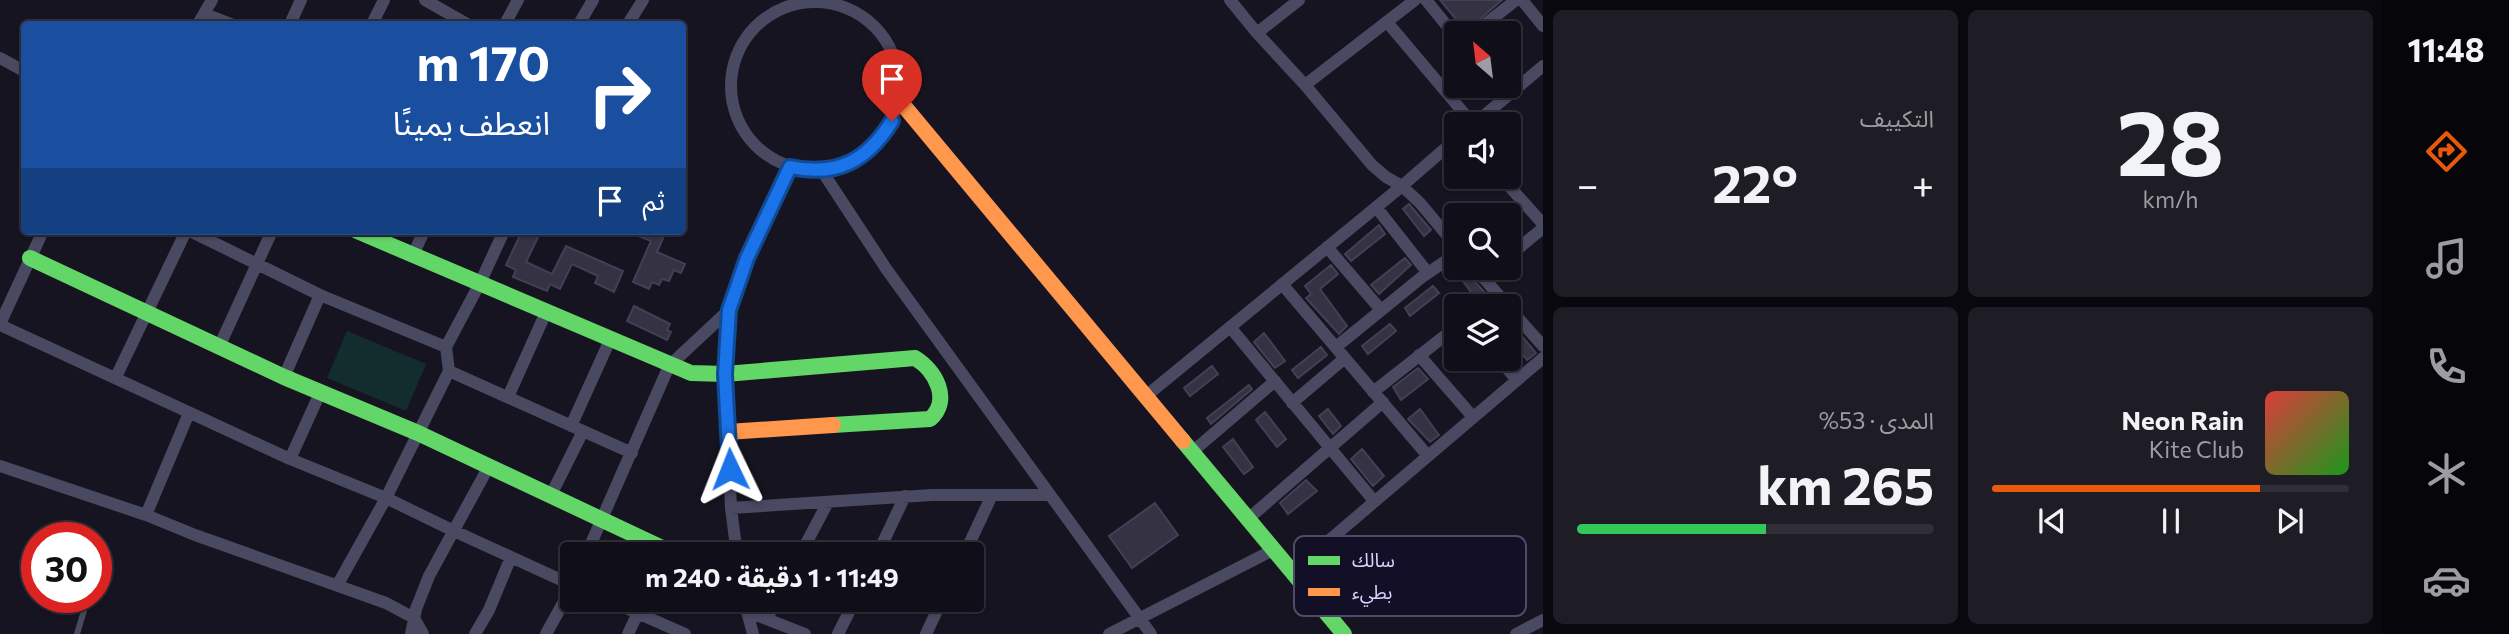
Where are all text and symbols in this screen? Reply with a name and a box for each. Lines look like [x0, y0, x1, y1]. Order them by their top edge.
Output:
north arrow [1444, 21, 1521, 98]
map controls [1444, 21, 1521, 371]
text: 11:48 [2408, 29, 2484, 69]
text: 170 m [417, 31, 550, 91]
icon: right [574, 49, 665, 140]
pin [862, 49, 922, 121]
icon: arrive [873, 60, 911, 98]
text: 28 [2117, 83, 2224, 195]
text: انعطف يمينًا [393, 102, 550, 142]
text: التكييف [1860, 104, 1934, 132]
button: sound [1444, 112, 1521, 189]
icon: directions [2422, 127, 2471, 176]
text: 22° [1712, 150, 1798, 214]
text: − [1577, 160, 1599, 207]
text: + [1912, 160, 1934, 207]
icon: arrive [591, 182, 629, 220]
text: ثم [643, 184, 665, 215]
text: km/h [2143, 185, 2198, 213]
button: search [1444, 203, 1521, 280]
icon: music [2422, 234, 2471, 283]
button: layers [1444, 294, 1521, 371]
icon: phone [2422, 342, 2471, 391]
text: Neon Rain [2121, 404, 2244, 435]
text: المدى · 53% [1819, 406, 1934, 434]
position arrow [693, 432, 767, 506]
text: Kite Club [2149, 435, 2244, 463]
icon: climate [2422, 449, 2471, 498]
text: 265 km [1757, 452, 1934, 516]
icon: previous [2033, 502, 2071, 540]
icon: pause [2152, 502, 2190, 540]
icon: next [2271, 502, 2309, 540]
speed limit sign: 30 [21, 522, 112, 613]
legend [1294, 536, 1526, 616]
text: سالك [1352, 548, 1395, 571]
icon: car [2422, 556, 2471, 605]
text: 11:49 · 1 دقيقة · 240 m [645, 561, 899, 592]
text: بطيء [1352, 580, 1392, 607]

